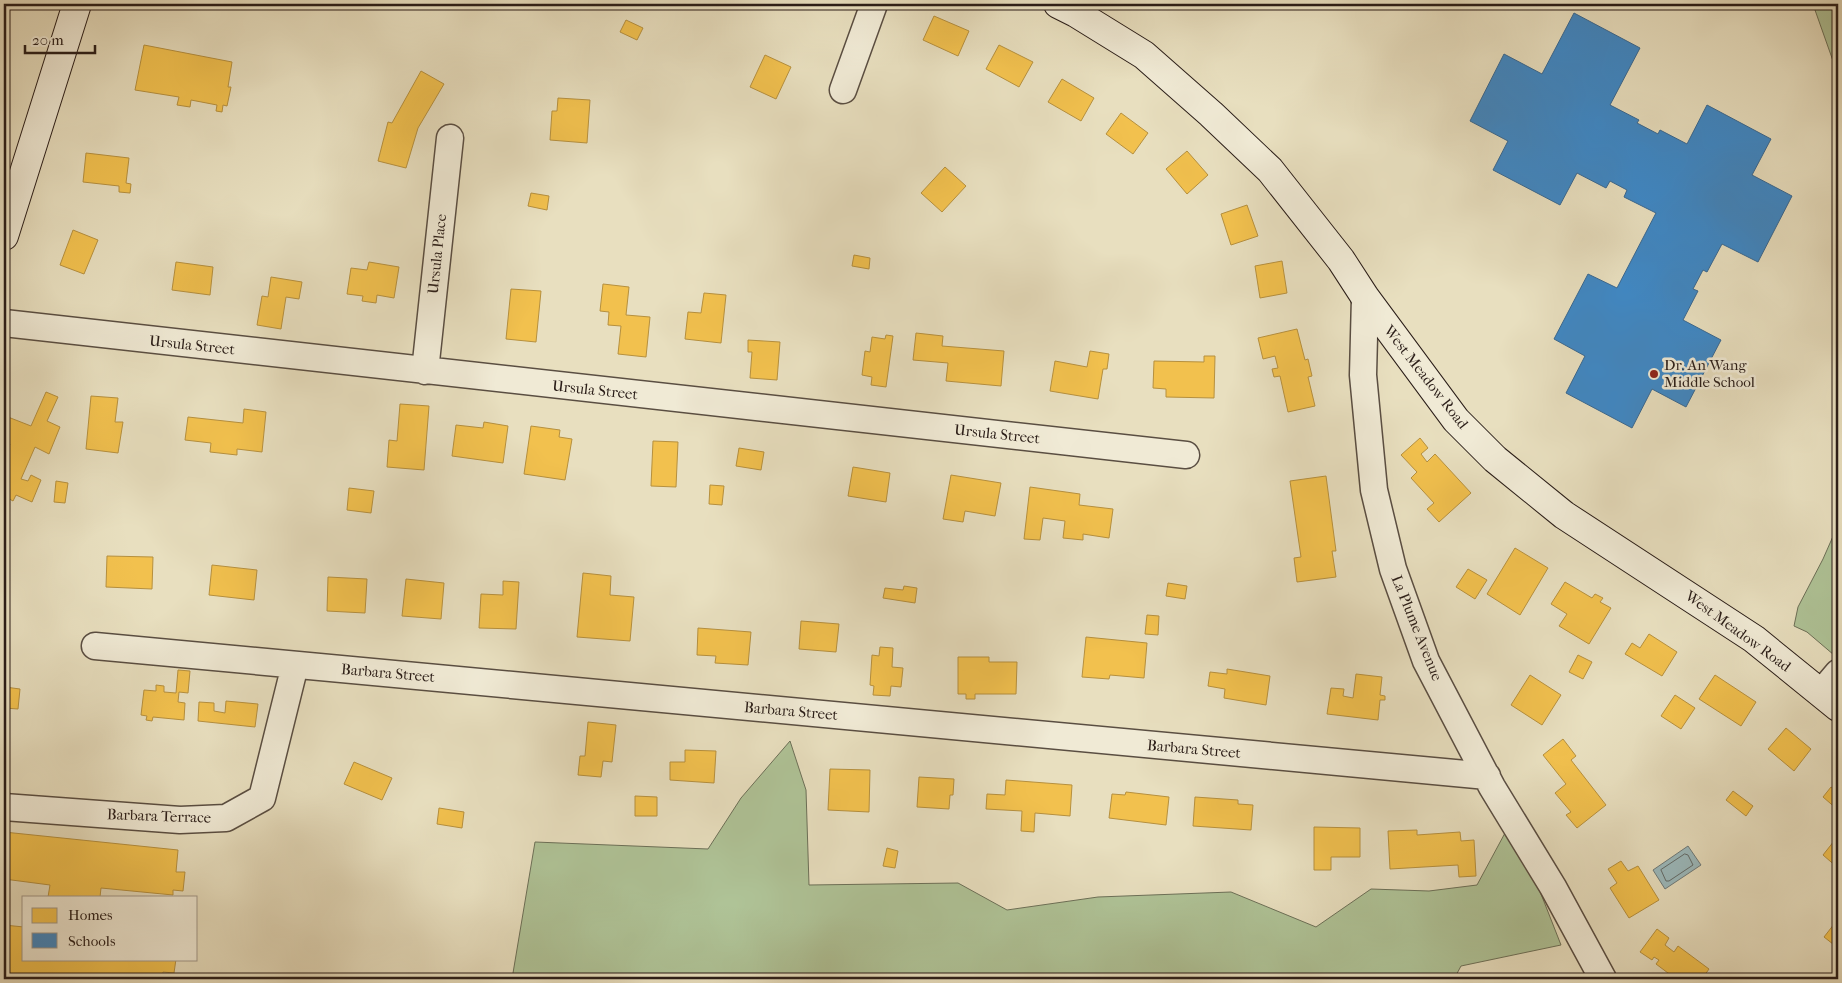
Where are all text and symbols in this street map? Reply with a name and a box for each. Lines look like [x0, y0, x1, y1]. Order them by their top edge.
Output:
scale bar [25, 22, 95, 54]
text: 20 m [32, 31, 64, 49]
street label: Ursula Place [424, 212, 450, 295]
street label: West Meadow Road [1379, 321, 1473, 433]
street label: Ursula Street [148, 332, 236, 359]
place label: Dr. An Wang Middle School [1664, 356, 1755, 391]
marker: Dr. An Wang Middle School [1648, 368, 1660, 380]
street label: Ursula Street [551, 377, 639, 404]
street label: Ursula Street [953, 421, 1041, 448]
street label: La Plume Avenue [1388, 573, 1447, 684]
street label: West Meadow Road [1681, 586, 1795, 676]
street label: Barbara Street [340, 660, 436, 686]
street label: Barbara Street [743, 698, 839, 724]
street label: Barbara Street [1146, 736, 1242, 762]
street label: Barbara Terrace [107, 805, 212, 827]
legend [22, 896, 198, 960]
text: Homes [68, 906, 113, 924]
text: Schools [68, 932, 116, 950]

